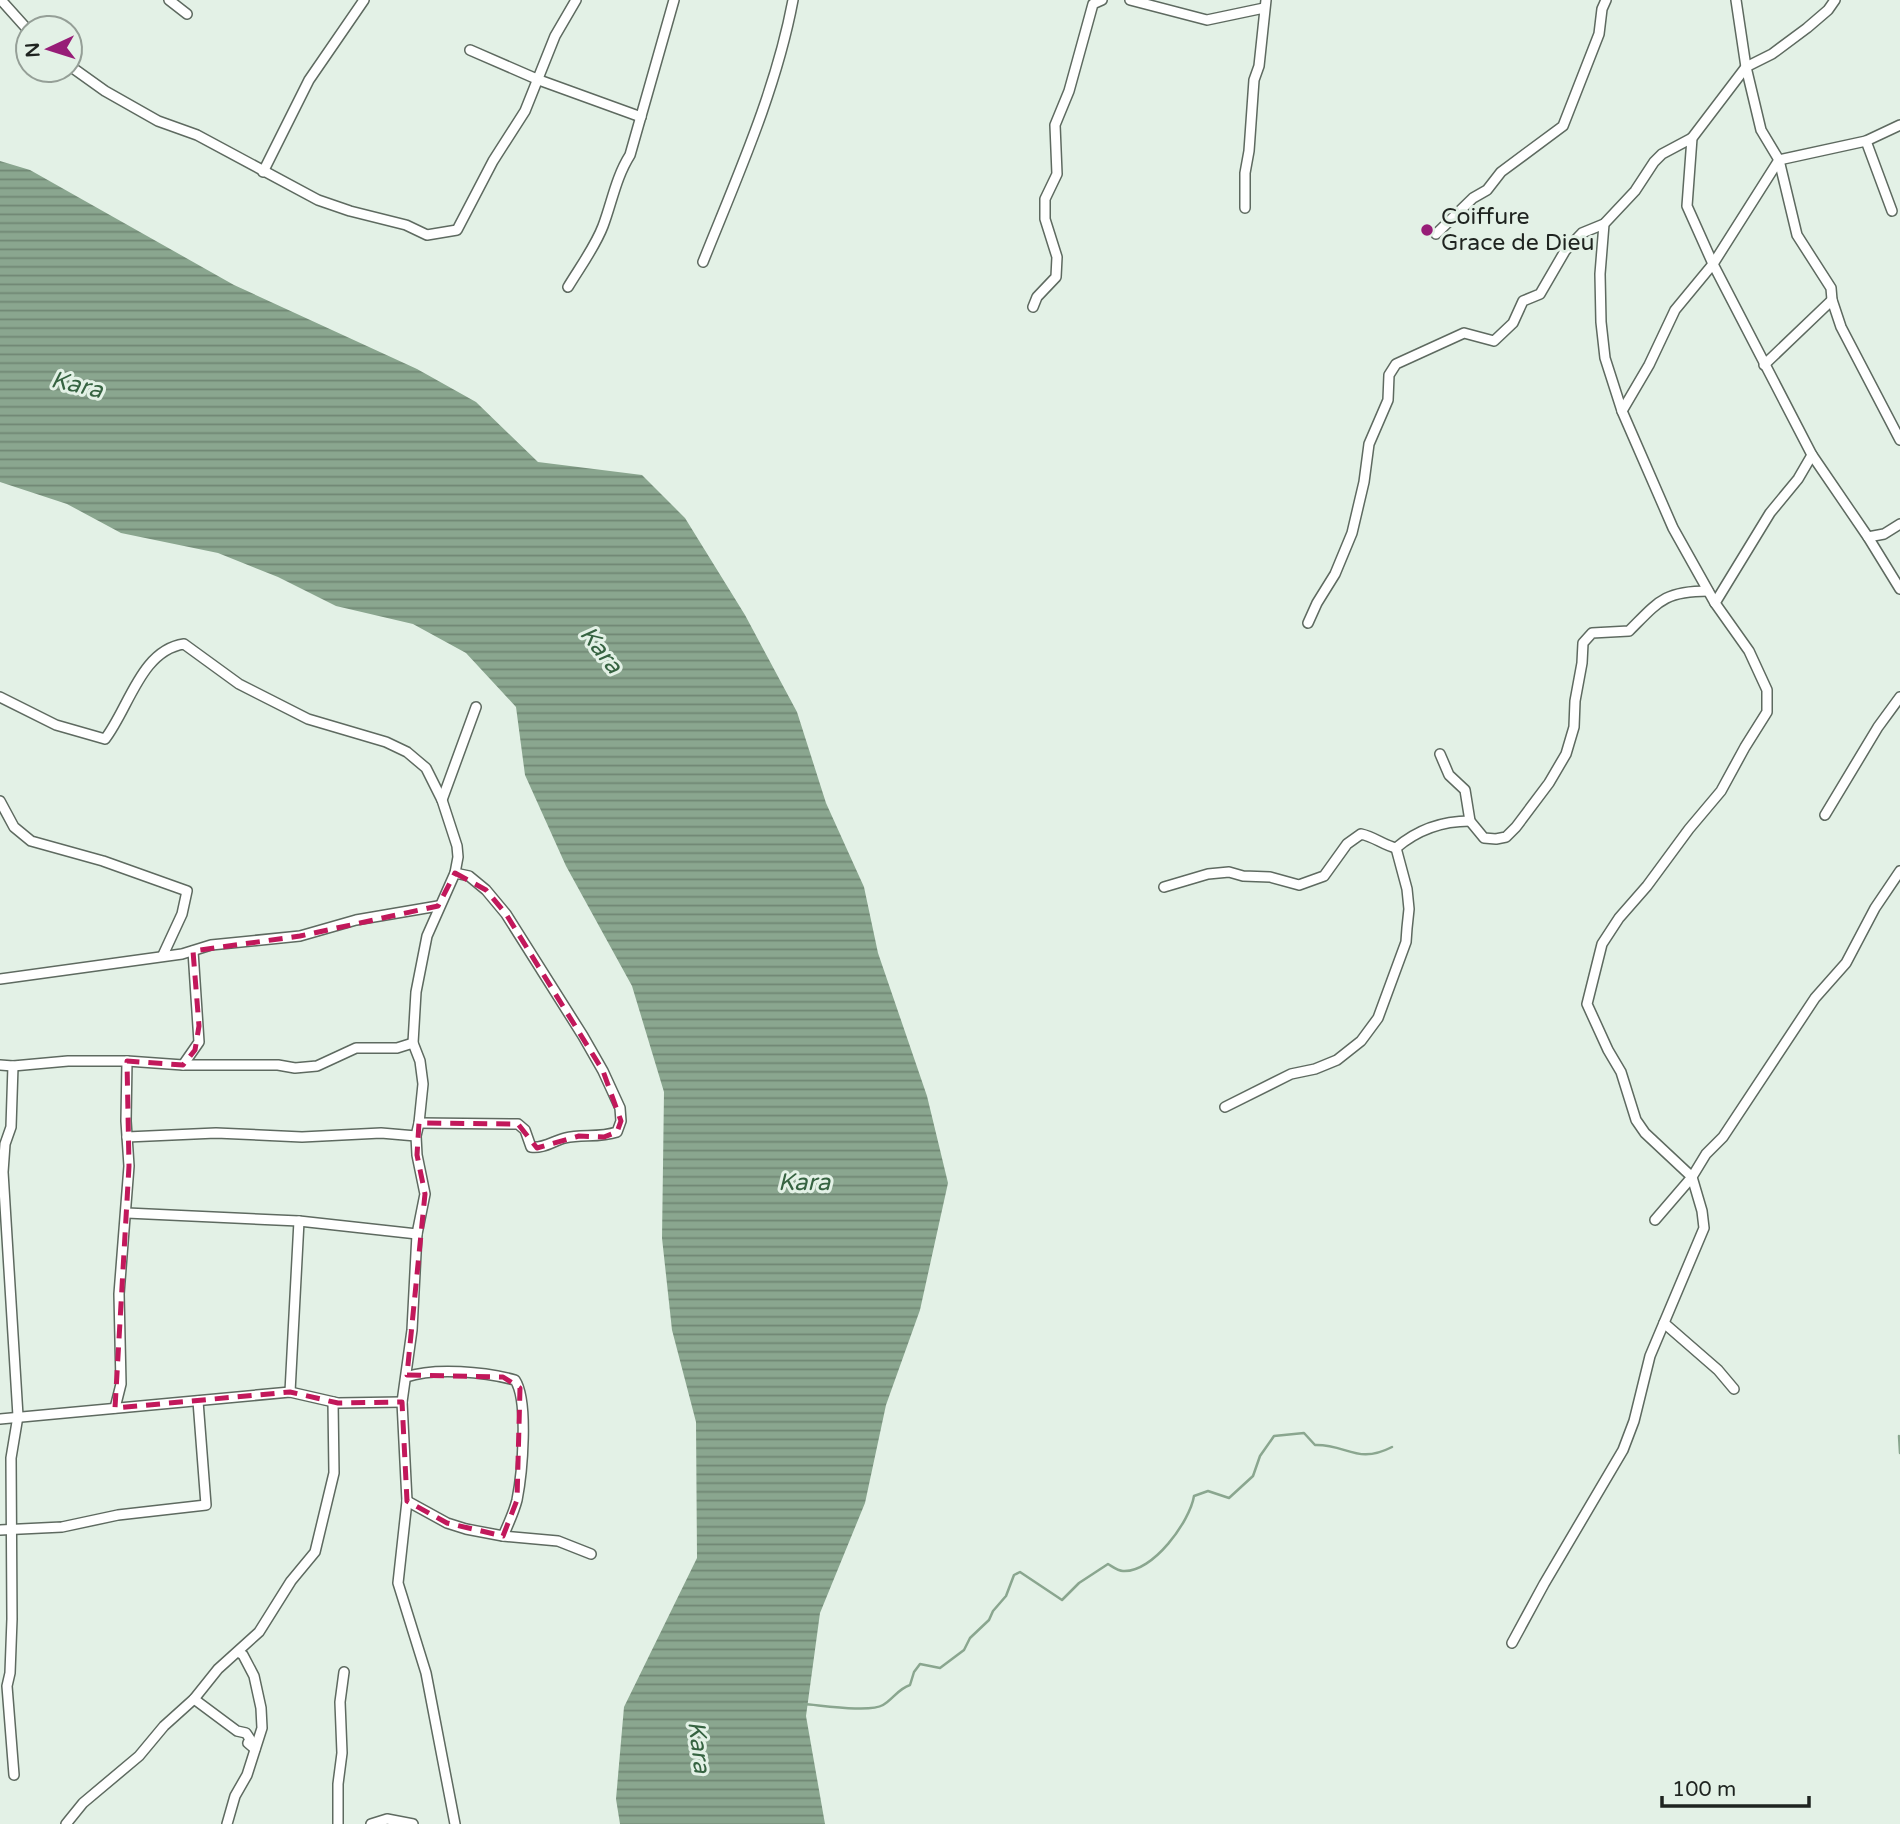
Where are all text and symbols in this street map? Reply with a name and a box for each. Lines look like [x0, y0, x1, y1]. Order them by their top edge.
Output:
north arrow [14, 14, 84, 84]
text: N [22, 42, 45, 58]
place label: Coiffure Grace de Dieu [1441, 203, 1595, 257]
marker: Coiffure Grace de Dieu [1419, 222, 1435, 238]
water label: Kara [48, 365, 106, 405]
water label: Kara [573, 620, 629, 680]
water label: Kara [778, 1168, 831, 1197]
water label: Kara [681, 1719, 717, 1775]
scale bar [1662, 1764, 1809, 1808]
text: 100 m [1672, 1777, 1736, 1802]

